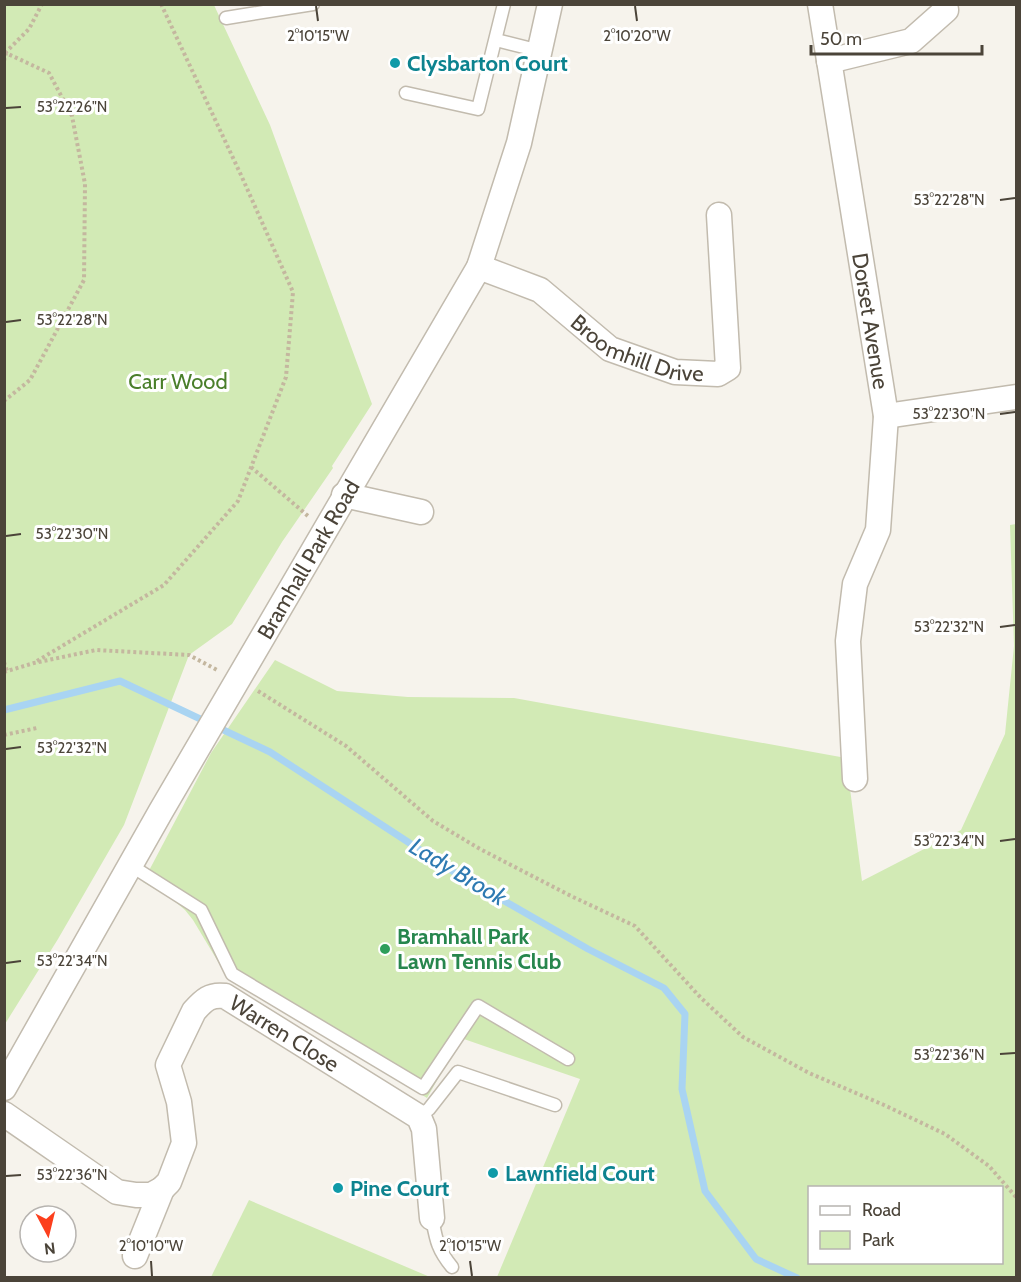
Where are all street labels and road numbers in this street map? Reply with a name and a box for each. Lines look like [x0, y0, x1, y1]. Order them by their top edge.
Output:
street label: Dorset Avenue [846, 251, 894, 391]
street label: Broomhill Drive [565, 309, 704, 387]
street label: Bramhall Park Road [252, 475, 366, 644]
street label: Warren Close [225, 989, 344, 1078]

